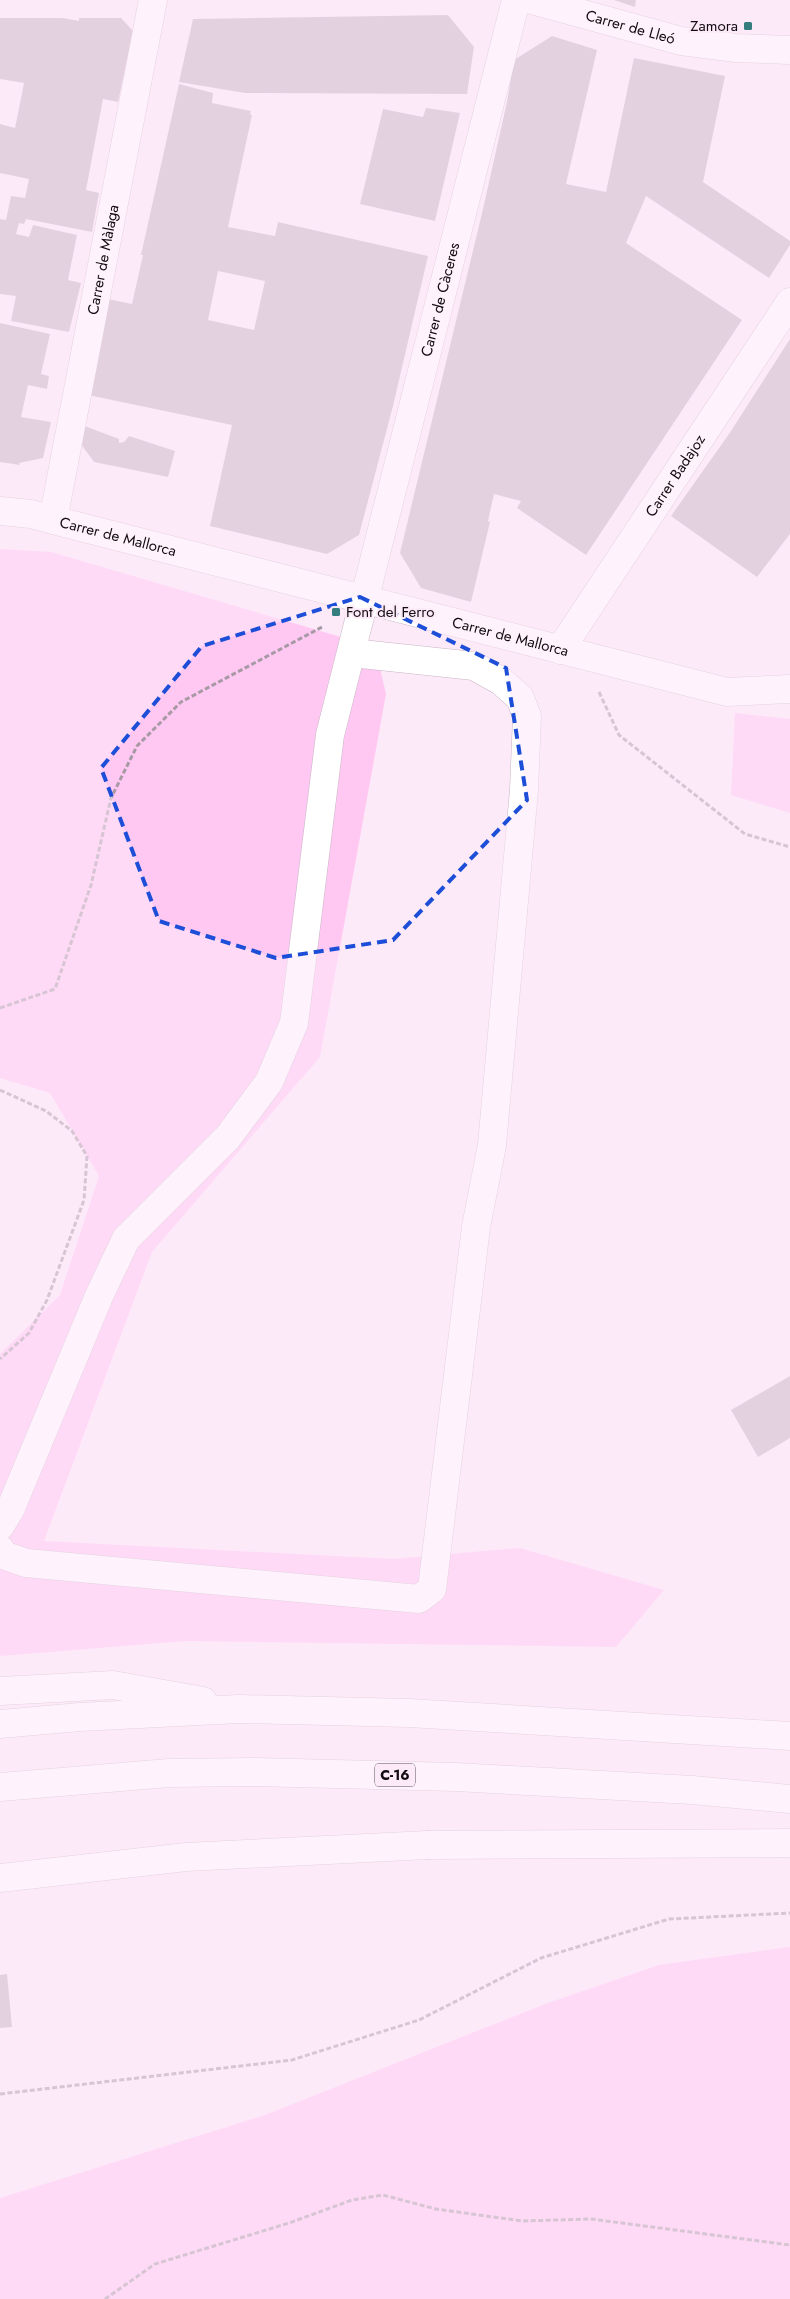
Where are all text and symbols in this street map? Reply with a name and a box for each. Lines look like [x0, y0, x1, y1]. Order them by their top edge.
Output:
street label: Carrer de Lleó [583, 4, 678, 50]
place label: Zamora [690, 15, 738, 37]
marker: Zamora [742, 20, 754, 32]
street label: Carrer de Màlaga [82, 203, 124, 317]
street label: Carrer de Càceres [415, 240, 465, 359]
street label: Carrer Badajoz [640, 430, 711, 521]
street label: Carrer de Mallorca [57, 511, 179, 562]
place label: Font del Ferro [346, 601, 434, 623]
marker: Font del Ferro [330, 606, 342, 618]
street label: Carrer de Mallorca [450, 611, 571, 662]
road number: C-16 [375, 1764, 415, 1786]

